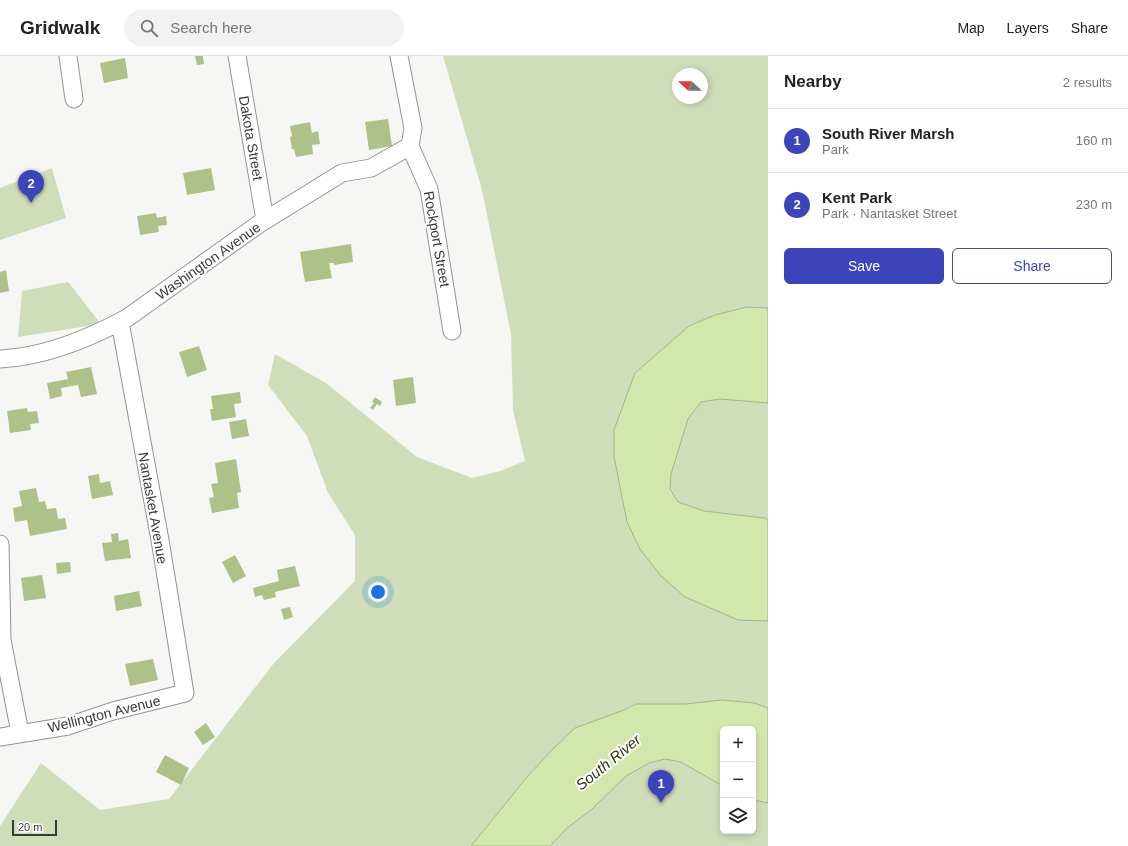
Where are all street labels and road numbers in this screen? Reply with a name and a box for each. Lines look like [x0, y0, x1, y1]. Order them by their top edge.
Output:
street label: Dakota Street [236, 94, 266, 182]
street label: Rockport Street [421, 190, 453, 288]
street label: Washington Avenue [153, 219, 263, 303]
street label: Nantasket Avenue [135, 451, 171, 565]
street label: Wellington Avenue [46, 692, 162, 736]

